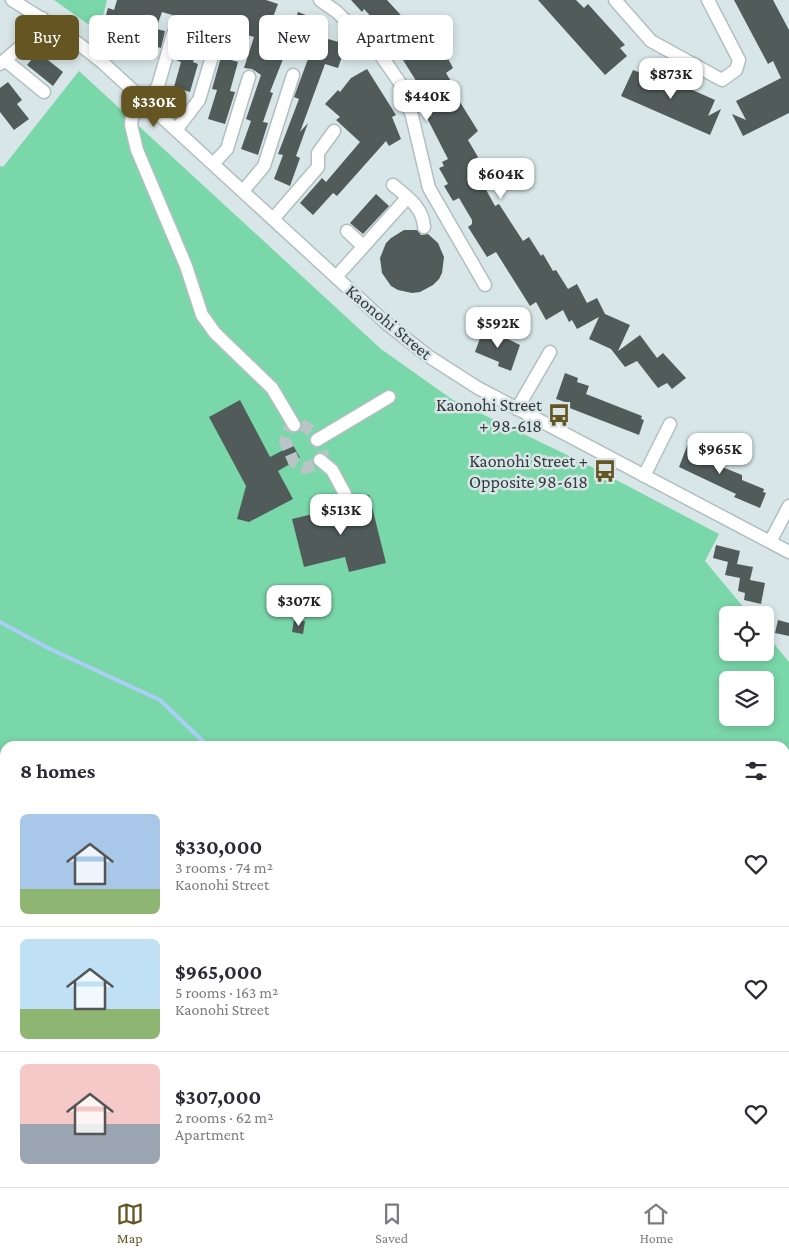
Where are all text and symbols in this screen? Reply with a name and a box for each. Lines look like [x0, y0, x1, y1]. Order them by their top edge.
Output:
chip: Buy [15, 15, 79, 60]
chip: Rent [89, 15, 158, 60]
chip: Filters [168, 15, 249, 60]
chip: New [259, 15, 328, 60]
chip: Apartment [338, 15, 453, 60]
pin: $873K [636, 58, 706, 100]
text: $873K [650, 65, 692, 82]
pin: $440K [392, 80, 462, 122]
pin: $330K [119, 86, 189, 128]
text: $440K [404, 87, 450, 104]
text: $330K [132, 93, 176, 110]
pin: $604K [466, 158, 536, 200]
text: $604K [478, 165, 524, 182]
street label: Kaonohi Street [342, 280, 437, 364]
pin: $592K [463, 306, 533, 349]
text: $592K [477, 314, 519, 331]
place label: Kaonohi Street + 98-618 [436, 395, 543, 436]
bus stop icon: Kaonohi Street + 98-618 [546, 402, 572, 428]
pin: $965K [685, 432, 755, 475]
text: $965K [698, 440, 742, 457]
place label: Kaonohi Street + Opposite 98-618 [469, 451, 588, 492]
bus stop icon: Kaonohi Street + Opposite 98-618 [592, 458, 618, 484]
pin: $513K [306, 494, 376, 536]
text: $513K [321, 501, 361, 518]
pin: $307K [264, 584, 334, 627]
text: $307K [277, 592, 321, 609]
map controls [719, 606, 774, 726]
button: locate [719, 606, 774, 661]
button: layers [719, 671, 774, 726]
icon: filters [742, 757, 770, 785]
text: 8 homes [20, 759, 95, 783]
icon: home [60, 834, 120, 894]
text: $330,000 [175, 835, 262, 859]
icon: heart [742, 850, 770, 878]
text: 3 rooms · 74 m² [175, 859, 273, 876]
text: Kaonohi Street [175, 876, 269, 893]
icon: home [60, 959, 120, 1019]
text: $965,000 [175, 960, 262, 984]
icon: heart [742, 975, 770, 1003]
text: 5 rooms · 163 m² [175, 984, 278, 1001]
text: Kaonohi Street [175, 1001, 269, 1018]
icon: home [60, 1084, 120, 1144]
text: $307,000 [175, 1085, 261, 1109]
icon: heart [742, 1100, 770, 1128]
text: 2 rooms · 62 m² [175, 1109, 273, 1126]
text: Apartment [175, 1126, 245, 1143]
tab: Map [116, 1200, 144, 1246]
tab: Saved [375, 1200, 408, 1246]
tab: Home [640, 1200, 673, 1246]

